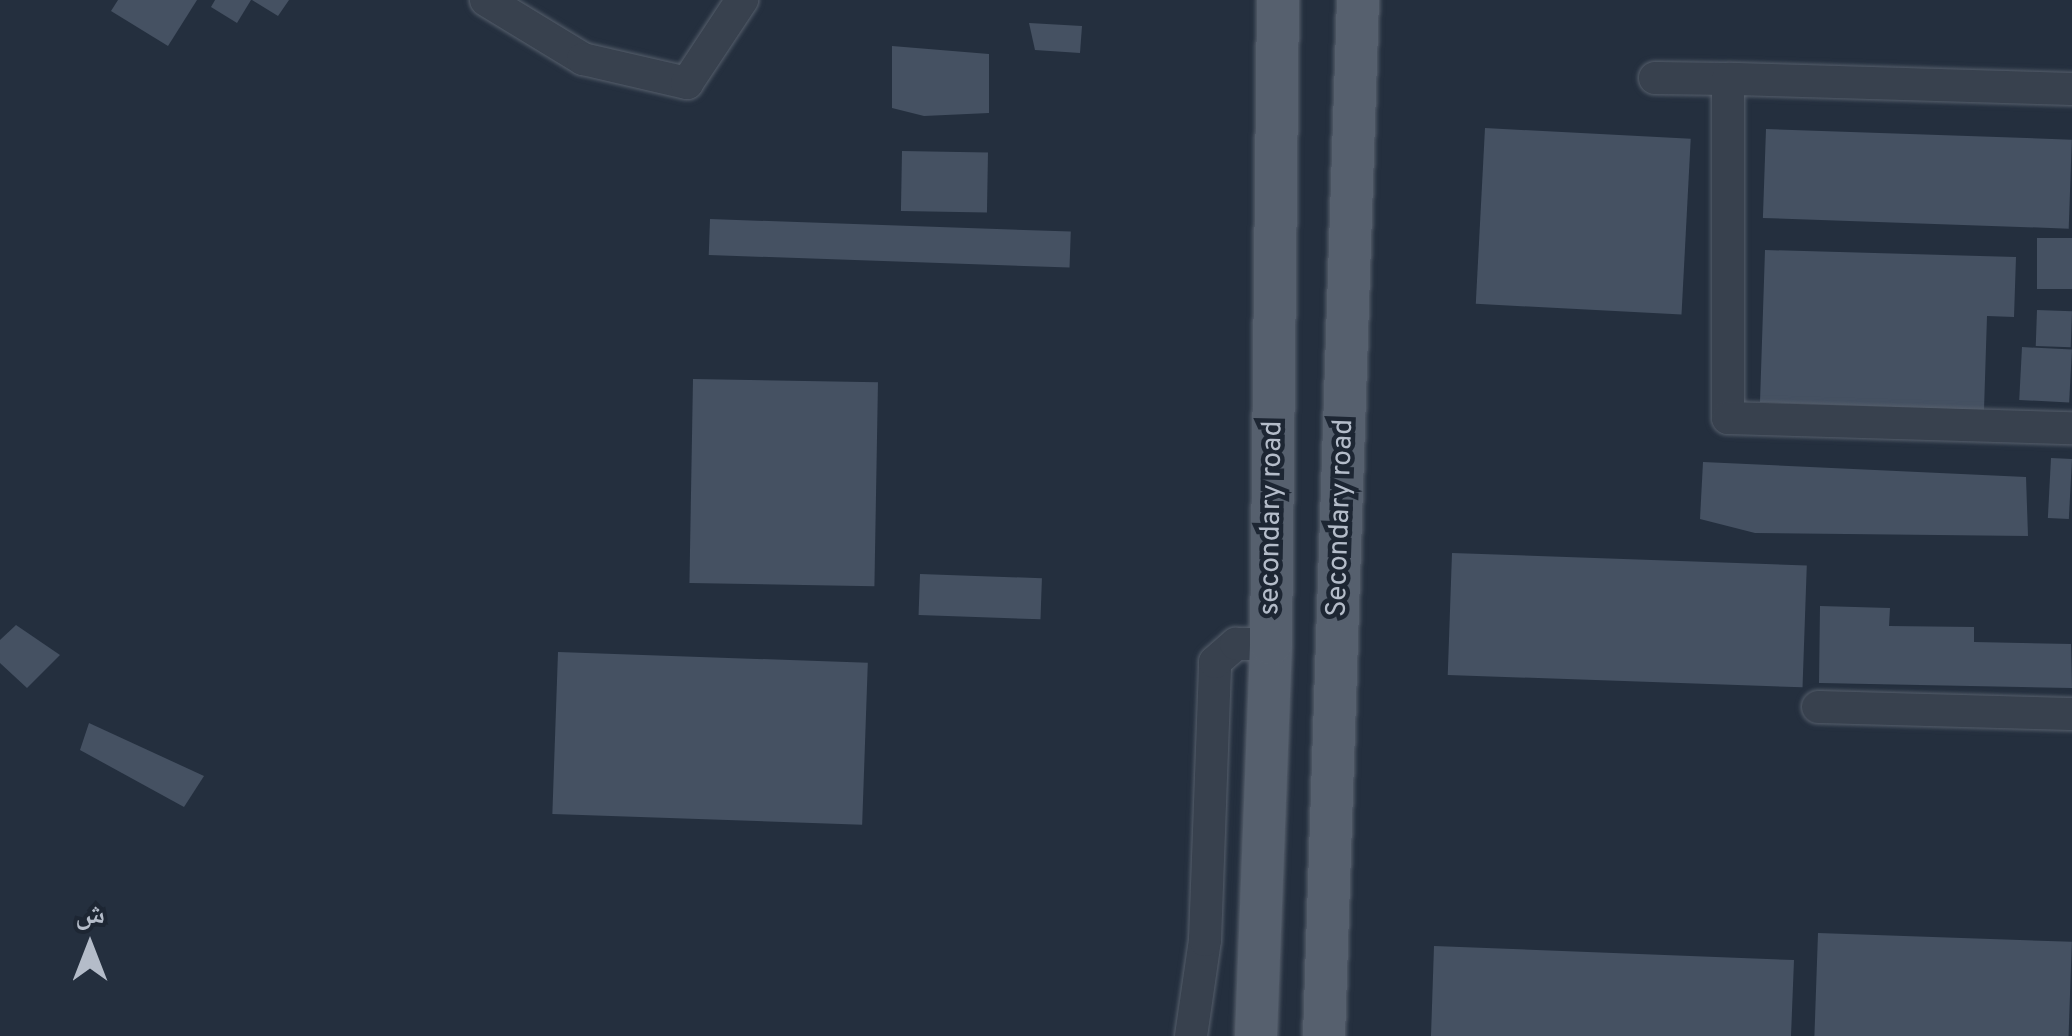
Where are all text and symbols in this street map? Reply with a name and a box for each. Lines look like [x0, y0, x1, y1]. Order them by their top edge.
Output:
street label: Secondary road [1321, 418, 1361, 618]
street label: secondary road [1254, 420, 1290, 616]
north arrow [40, 896, 140, 996]
text: ش [75, 898, 105, 934]

